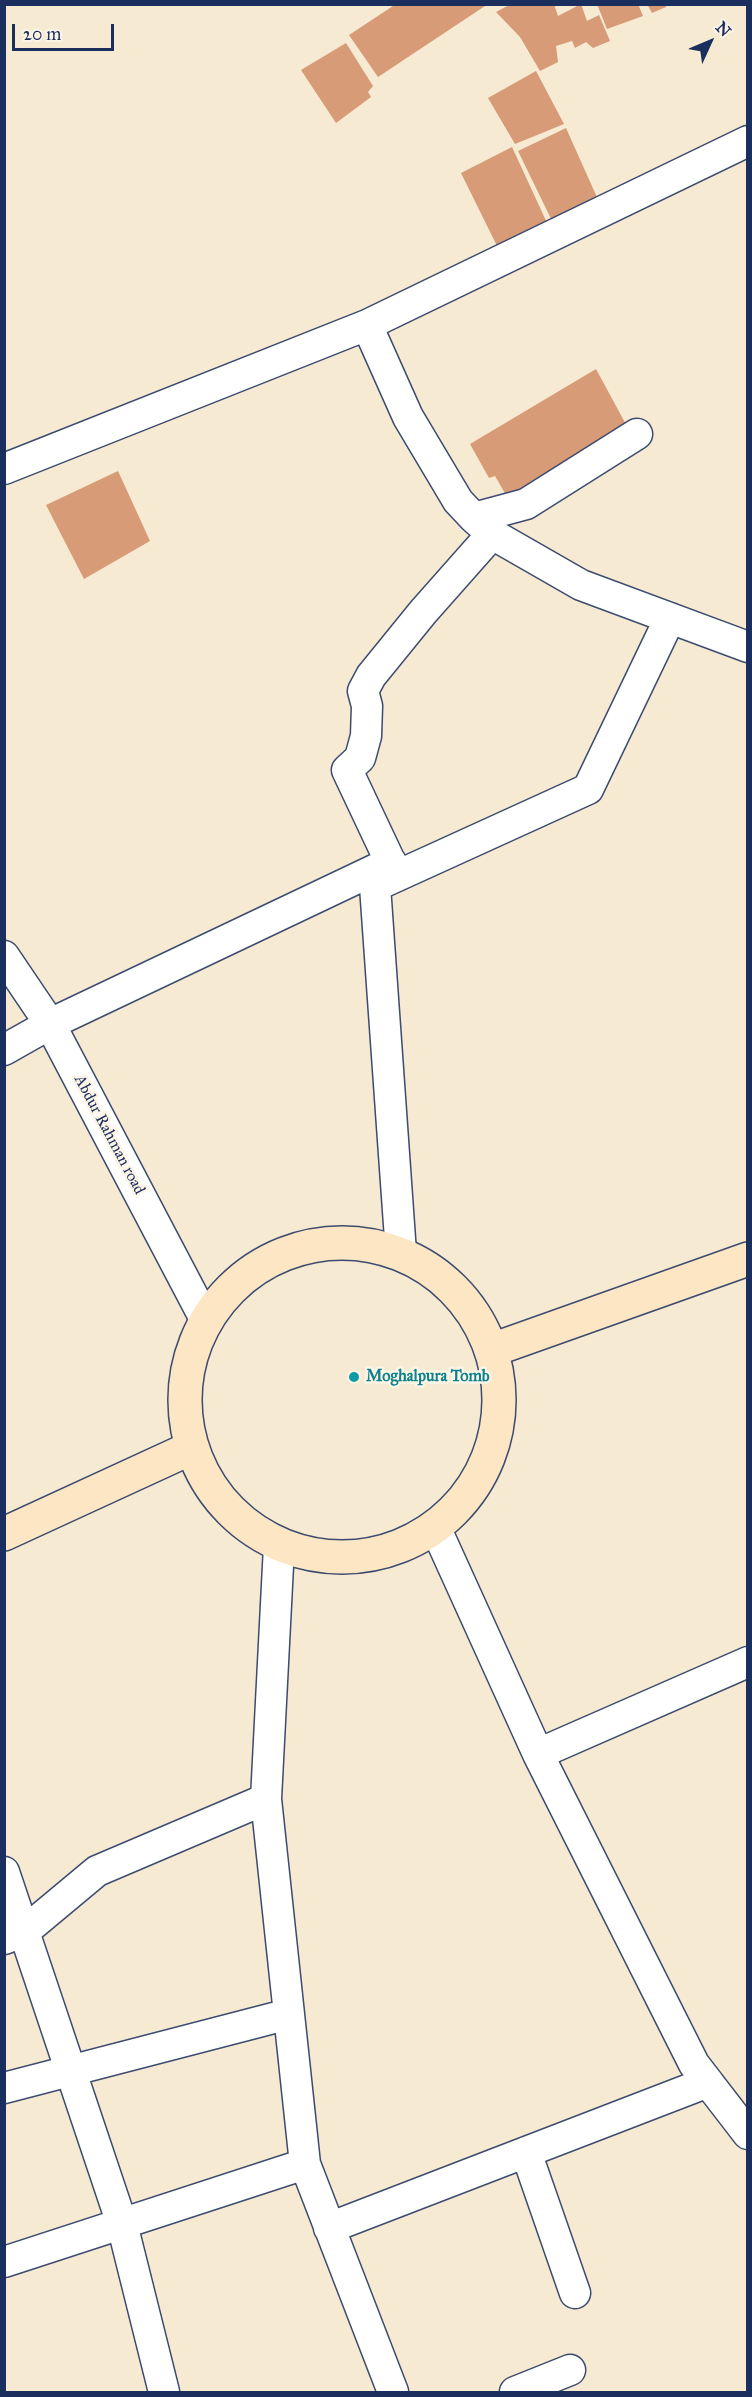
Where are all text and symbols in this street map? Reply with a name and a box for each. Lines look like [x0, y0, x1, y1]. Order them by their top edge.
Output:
scale bar [15, 12, 117, 50]
north arrow [680, 12, 740, 72]
text: N [712, 18, 735, 41]
text: 20 m [23, 23, 61, 45]
street label: Abdur Rahman road [69, 1072, 149, 1198]
place label: Moghalpura Tomb [366, 1367, 490, 1387]
marker: Moghalpura Tomb [347, 1370, 361, 1384]

